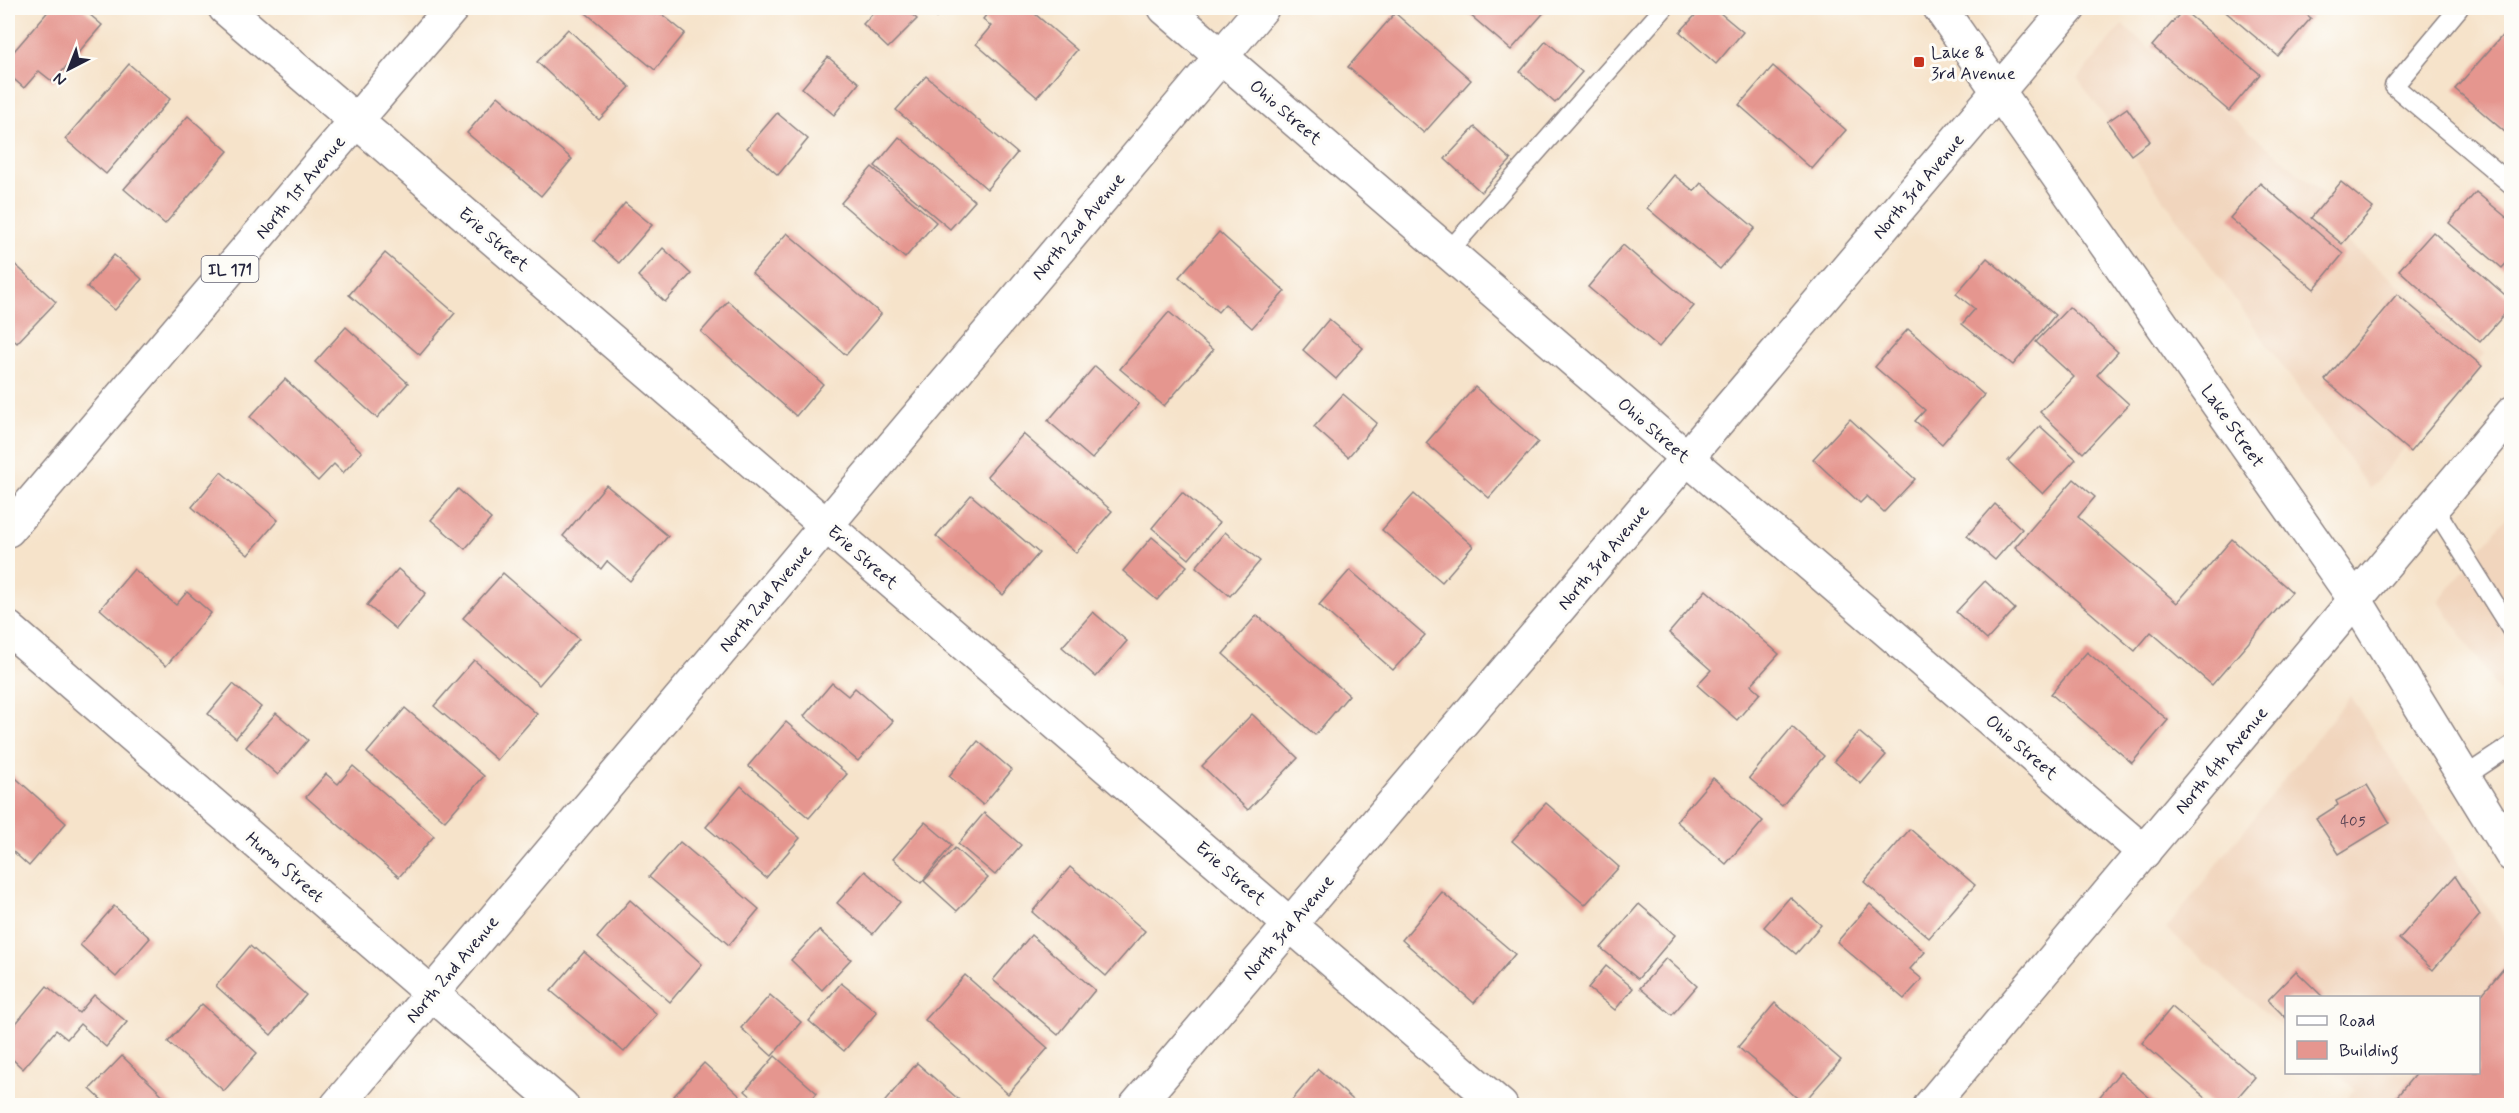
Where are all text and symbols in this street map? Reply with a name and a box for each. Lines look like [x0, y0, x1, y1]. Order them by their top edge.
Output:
north arrow [39, 39, 99, 99]
place label: Lake & 3rd Avenue [1931, 41, 2016, 86]
marker: Lake & 3rd Avenue [1912, 55, 1926, 69]
text: N [49, 68, 71, 90]
street label: Ohio Street [1244, 75, 1327, 151]
street label: North 3rd Avenue [1867, 129, 1970, 245]
street label: North 1st Avenue [250, 131, 351, 245]
street label: North 2nd Avenue [1027, 168, 1131, 286]
street label: Erie Street [453, 202, 534, 277]
road number: IL 171 [202, 256, 258, 282]
street label: Lake Street [2195, 380, 2270, 473]
street label: Ohio Street [1612, 393, 1695, 469]
street label: North 3rd Avenue [1552, 500, 1655, 616]
street label: Erie Street [822, 520, 903, 595]
street label: North 2nd Avenue [714, 540, 818, 658]
street label: North 4th Avenue [2170, 702, 2274, 820]
street label: Ohio Street [1980, 710, 2063, 786]
house number: 405 [2340, 812, 2366, 832]
street label: Huron Street [240, 827, 329, 909]
street label: Erie Street [1190, 836, 1271, 911]
street label: North 3rd Avenue [1237, 870, 1340, 986]
street label: North 2nd Avenue [401, 911, 505, 1029]
legend [2285, 996, 2480, 1074]
text: Road [2339, 1009, 2375, 1033]
text: Building [2339, 1039, 2399, 1065]

